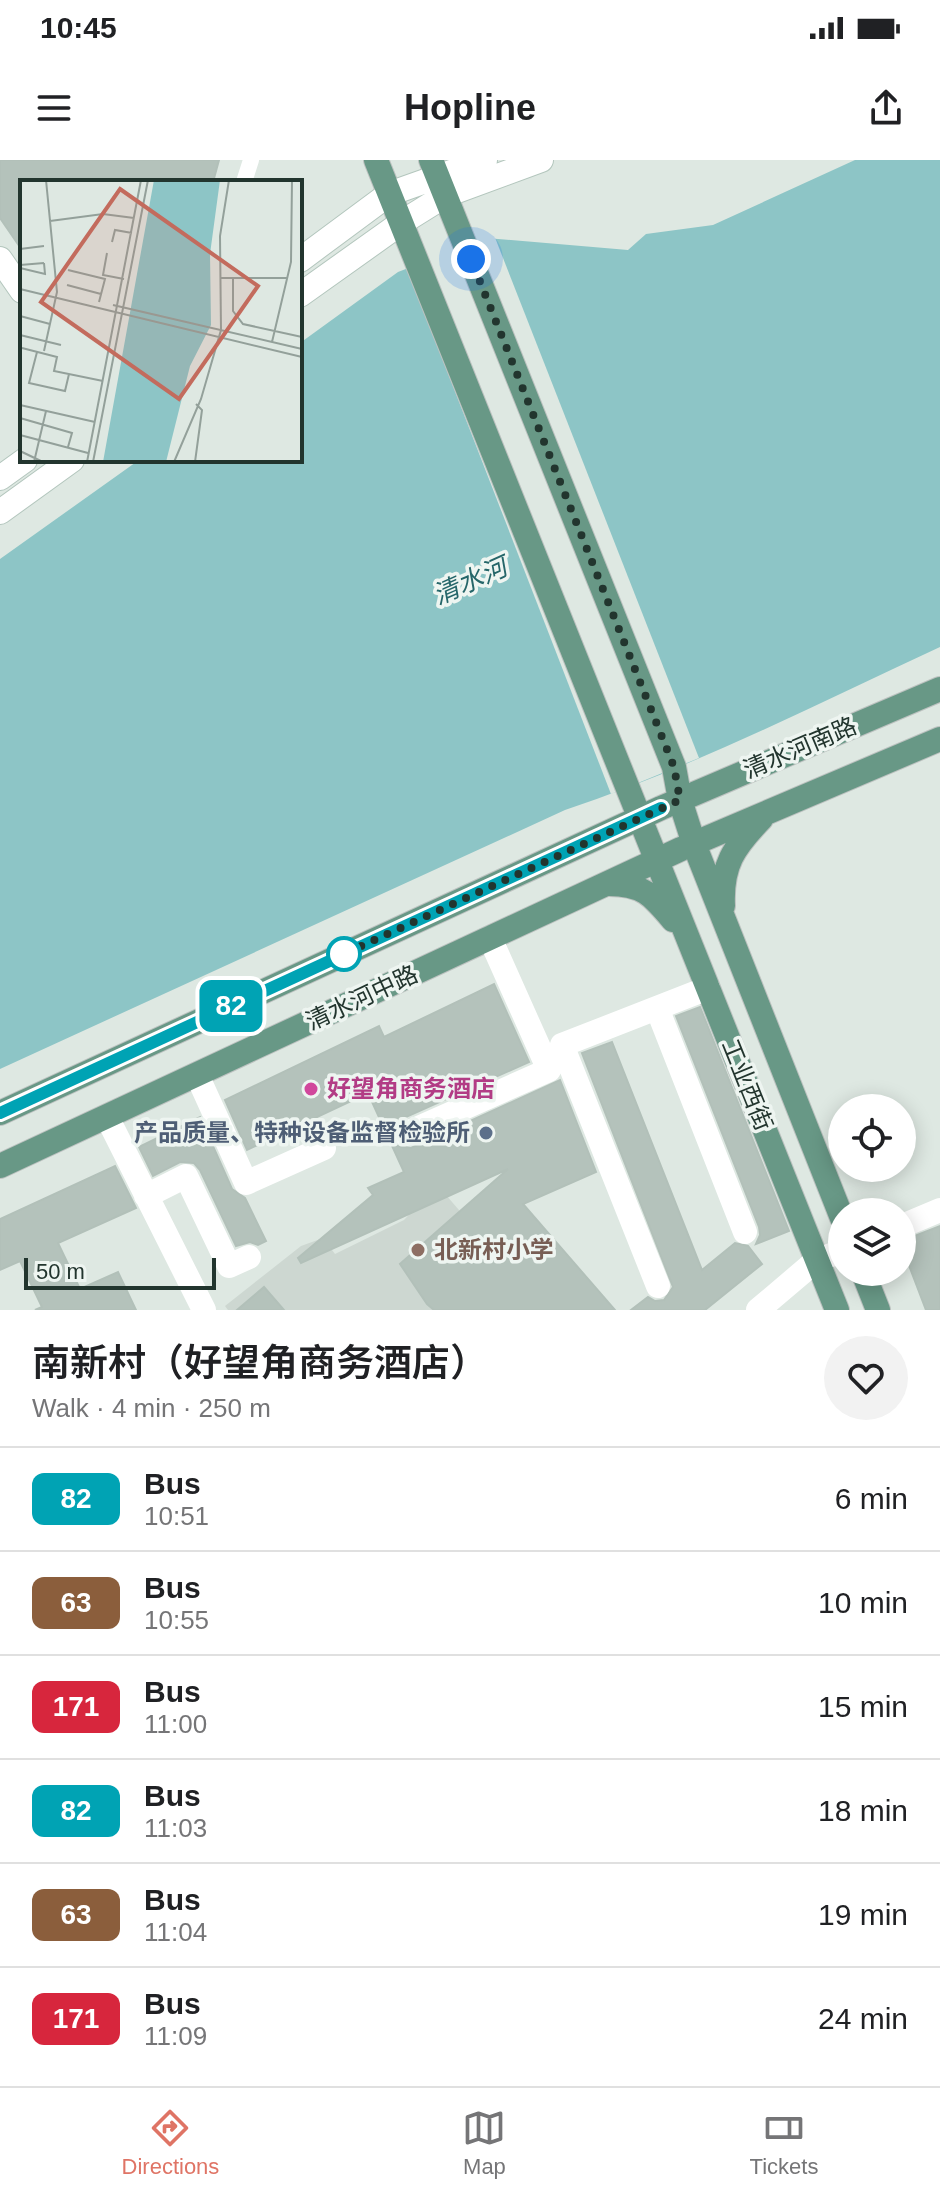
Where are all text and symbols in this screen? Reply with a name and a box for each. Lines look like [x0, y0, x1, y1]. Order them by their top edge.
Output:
text: 10:45 [40, 11, 117, 44]
icon: menu [32, 86, 76, 130]
icon: share [864, 86, 908, 130]
text: Hopline [404, 87, 536, 128]
inset map [20, 180, 302, 462]
your location [451, 239, 491, 279]
water label: 清水河 [428, 549, 516, 611]
street label: 清水河南路 [739, 712, 860, 783]
unlabelled marker [327, 937, 361, 971]
street label: 清水河中路 [302, 960, 422, 1035]
line badge: 82 [195, 980, 267, 1032]
text: 82 [215, 990, 247, 1021]
street label: 工业西街 [717, 1035, 778, 1134]
place label: 好望角商务酒店 [327, 1075, 495, 1102]
marker: 好望角商务酒店 [302, 1080, 320, 1098]
map controls [828, 1094, 916, 1286]
button: locate [828, 1094, 916, 1182]
place label: 产品质量、特种设备监督检验所 [134, 1119, 470, 1146]
marker: 产品质量、特种设备监督检验所 [477, 1124, 495, 1142]
button: layers [828, 1198, 916, 1286]
place label: 北新村小学 [434, 1236, 554, 1263]
marker: 北新村小学 [409, 1241, 427, 1259]
scale bar [24, 1254, 216, 1290]
text: 50 m [36, 1259, 85, 1284]
button: heart [824, 1336, 908, 1420]
text: 南新村（好望角商务酒店） [32, 1342, 488, 1384]
text: Walk · 4 min · 250 m [32, 1393, 271, 1423]
text: Bus [144, 1467, 201, 1500]
text: 6 min [835, 1482, 908, 1515]
text: 82 [60, 1483, 92, 1514]
text: 10:51 [144, 1501, 209, 1531]
text: Bus [144, 1571, 201, 1604]
text: 10 min [818, 1586, 908, 1619]
text: 63 [60, 1587, 92, 1618]
text: 10:55 [144, 1605, 209, 1635]
text: Bus [144, 1675, 201, 1708]
text: 15 min [818, 1690, 908, 1723]
text: 171 [53, 1691, 99, 1722]
text: 11:00 [144, 1709, 207, 1739]
text: Bus [144, 1779, 201, 1812]
text: 18 min [818, 1794, 908, 1827]
text: 82 [60, 1795, 92, 1826]
text: 11:03 [144, 1813, 207, 1843]
text: Bus [144, 1883, 201, 1916]
text: 19 min [818, 1898, 908, 1931]
text: 63 [60, 1899, 92, 1930]
text: 11:04 [144, 1917, 207, 1947]
text: Bus [144, 1987, 201, 2020]
text: 24 min [818, 2002, 908, 2035]
text: 171 [53, 2003, 99, 2034]
text: 11:09 [144, 2021, 207, 2051]
tab: Directions [122, 2106, 219, 2180]
tab: Map [462, 2106, 506, 2180]
tab: Tickets [750, 2106, 818, 2180]

